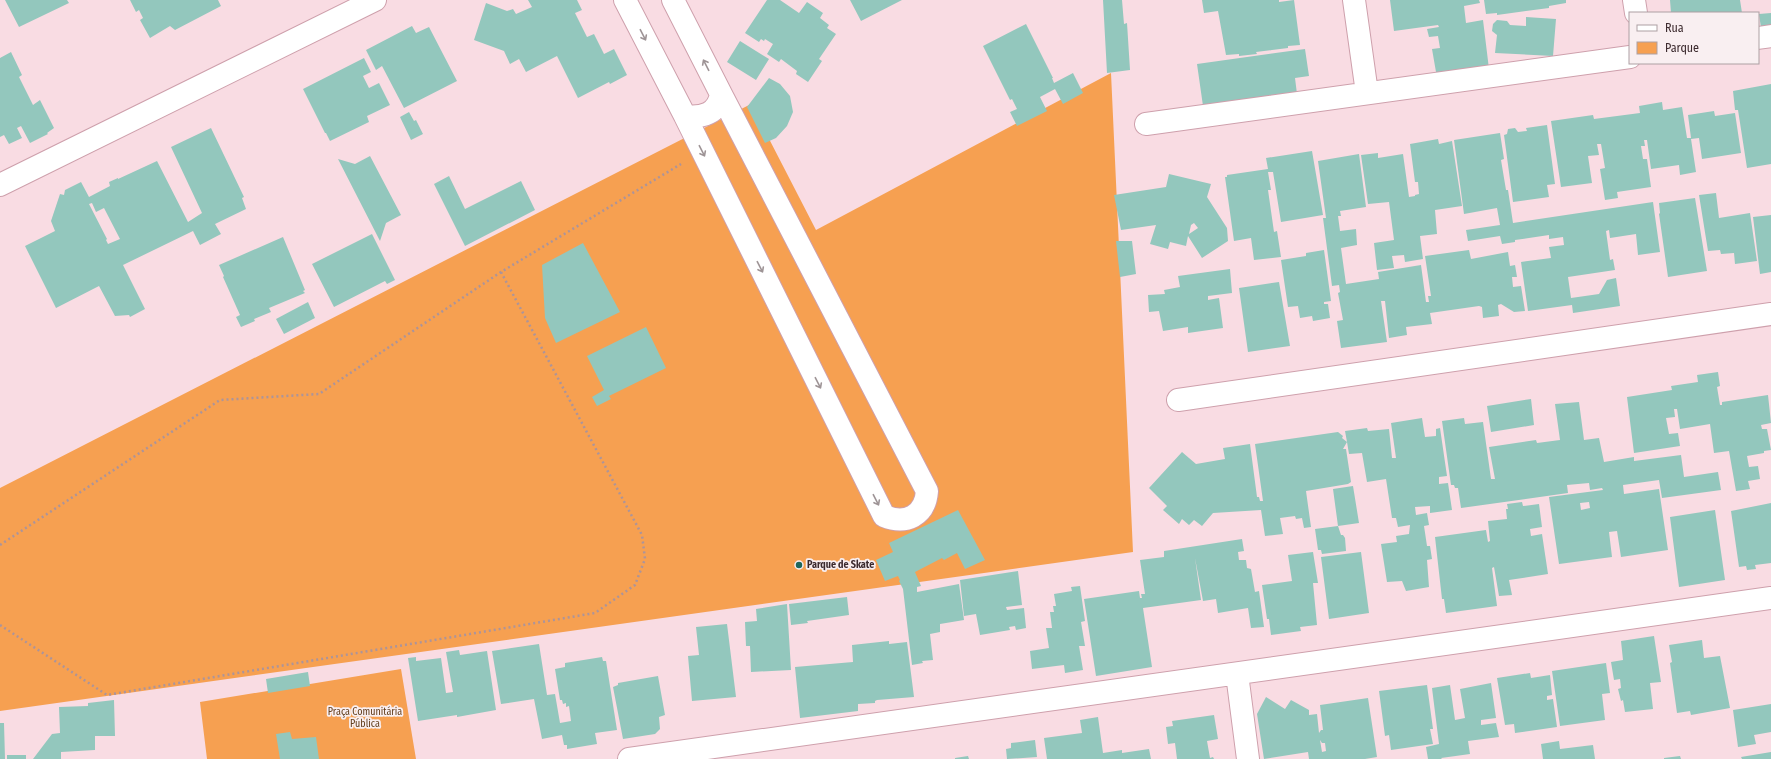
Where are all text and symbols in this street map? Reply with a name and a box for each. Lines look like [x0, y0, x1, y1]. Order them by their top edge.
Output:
legend [1629, 12, 1759, 64]
text: Rua [1665, 21, 1684, 35]
one-way arrow [640, 28, 647, 40]
text: Parque [1665, 41, 1699, 55]
one-way arrow [702, 60, 709, 72]
one-way arrow [699, 145, 706, 157]
one-way arrow [757, 261, 764, 273]
one-way arrow [815, 377, 822, 389]
one-way arrow [873, 494, 880, 506]
place label: Parque de Skate [807, 559, 874, 571]
marker: Parque de Skate [794, 560, 804, 570]
park label: Praça Comunitária Pública [328, 706, 402, 730]

